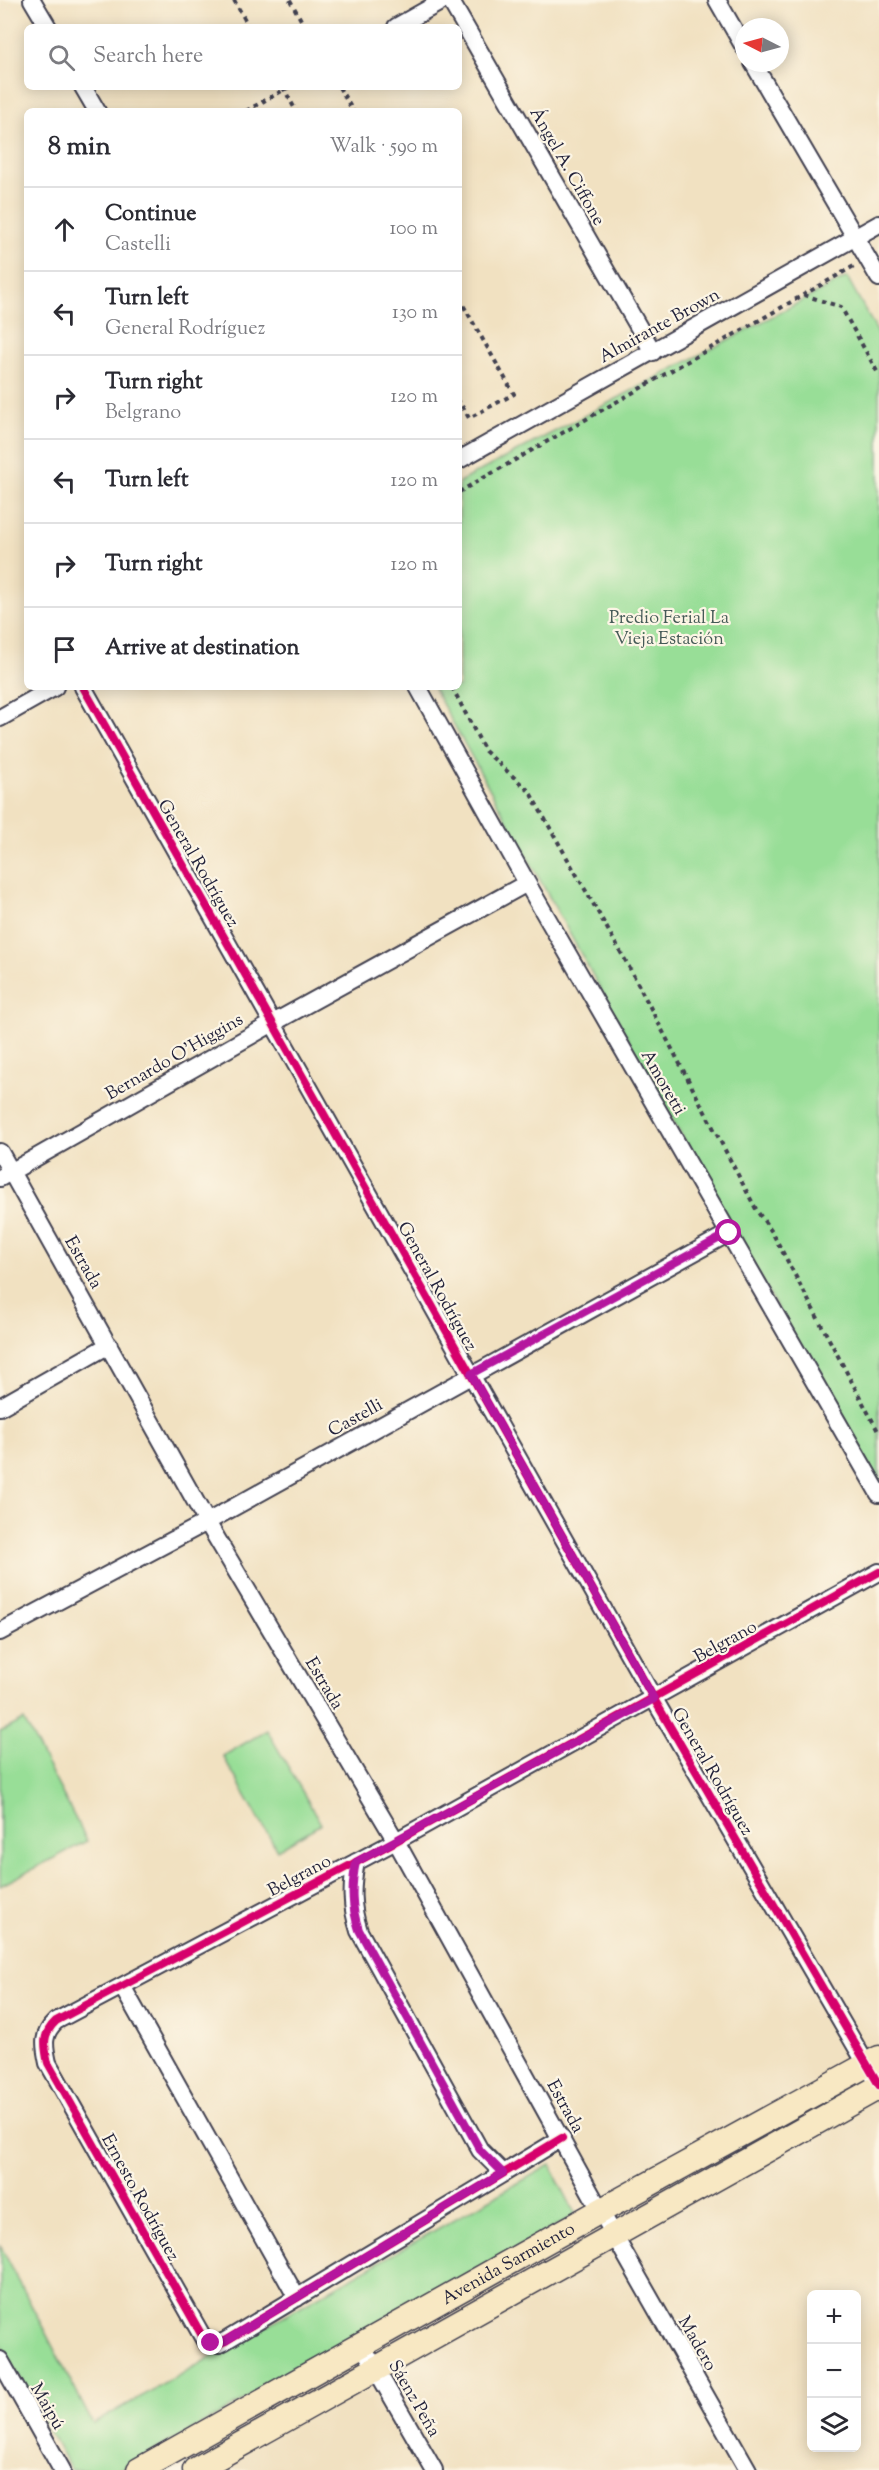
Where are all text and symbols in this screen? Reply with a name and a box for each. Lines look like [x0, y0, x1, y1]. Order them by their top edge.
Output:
north arrow [735, 18, 789, 72]
search box [24, 24, 462, 90]
icon: search [45, 41, 78, 74]
text: Search here [93, 41, 203, 73]
street label: Ángel A. Ciffone [522, 103, 611, 231]
text: 8 min [48, 129, 111, 166]
text: Walk · 590 m [330, 133, 438, 162]
text: Continue [105, 199, 196, 231]
icon: ahead [48, 213, 81, 246]
text: 100 m [389, 215, 438, 244]
text: Castelli [105, 231, 171, 260]
street label: Almirante Brown [595, 282, 726, 371]
text: Turn left [105, 283, 188, 315]
icon: left [48, 297, 81, 330]
text: 130 m [392, 299, 438, 328]
text: General Rodríguez [105, 315, 265, 344]
text: Turn right [105, 367, 202, 399]
icon: right [48, 381, 81, 414]
text: 120 m [390, 383, 438, 412]
text: Belgrano [105, 399, 181, 428]
icon: left [48, 465, 81, 498]
text: Turn left [105, 465, 188, 497]
text: 120 m [390, 467, 438, 496]
icon: right [48, 549, 81, 582]
text: Turn right [105, 549, 202, 581]
text: 120 m [390, 551, 438, 580]
park label: Predio Ferial La Vieja Estación [609, 606, 729, 653]
icon: arrive [48, 633, 81, 666]
text: Arrive at destination [105, 633, 300, 665]
street label: General Rodríguez [150, 795, 245, 933]
street label: Bernardo O'Higgins [101, 1008, 249, 1108]
street label: Amoretti [633, 1045, 691, 1121]
street label: General Rodríguez [390, 1218, 483, 1357]
route start [715, 1219, 741, 1245]
street label: Estrada [57, 1232, 108, 1294]
street label: Castelli [324, 1393, 388, 1444]
street label: Belgrano [690, 1615, 762, 1671]
street label: Estrada [297, 1653, 349, 1715]
street label: General Rodríguez [664, 1703, 759, 1841]
street label: Belgrano [264, 1849, 336, 1904]
street label: Estrada [539, 2076, 590, 2138]
street label: Ernesto Rodríguez [94, 2130, 185, 2266]
street label: Avenida Sarmiento [437, 2217, 580, 2313]
map controls [807, 2290, 861, 2452]
button: + [807, 2290, 861, 2344]
street label: Madero [670, 2312, 722, 2376]
route end [197, 2329, 223, 2355]
button: − [807, 2344, 861, 2398]
street label: Sáenz Peña [381, 2356, 446, 2442]
street label: Maipú [22, 2379, 70, 2435]
button: layers [807, 2398, 861, 2452]

